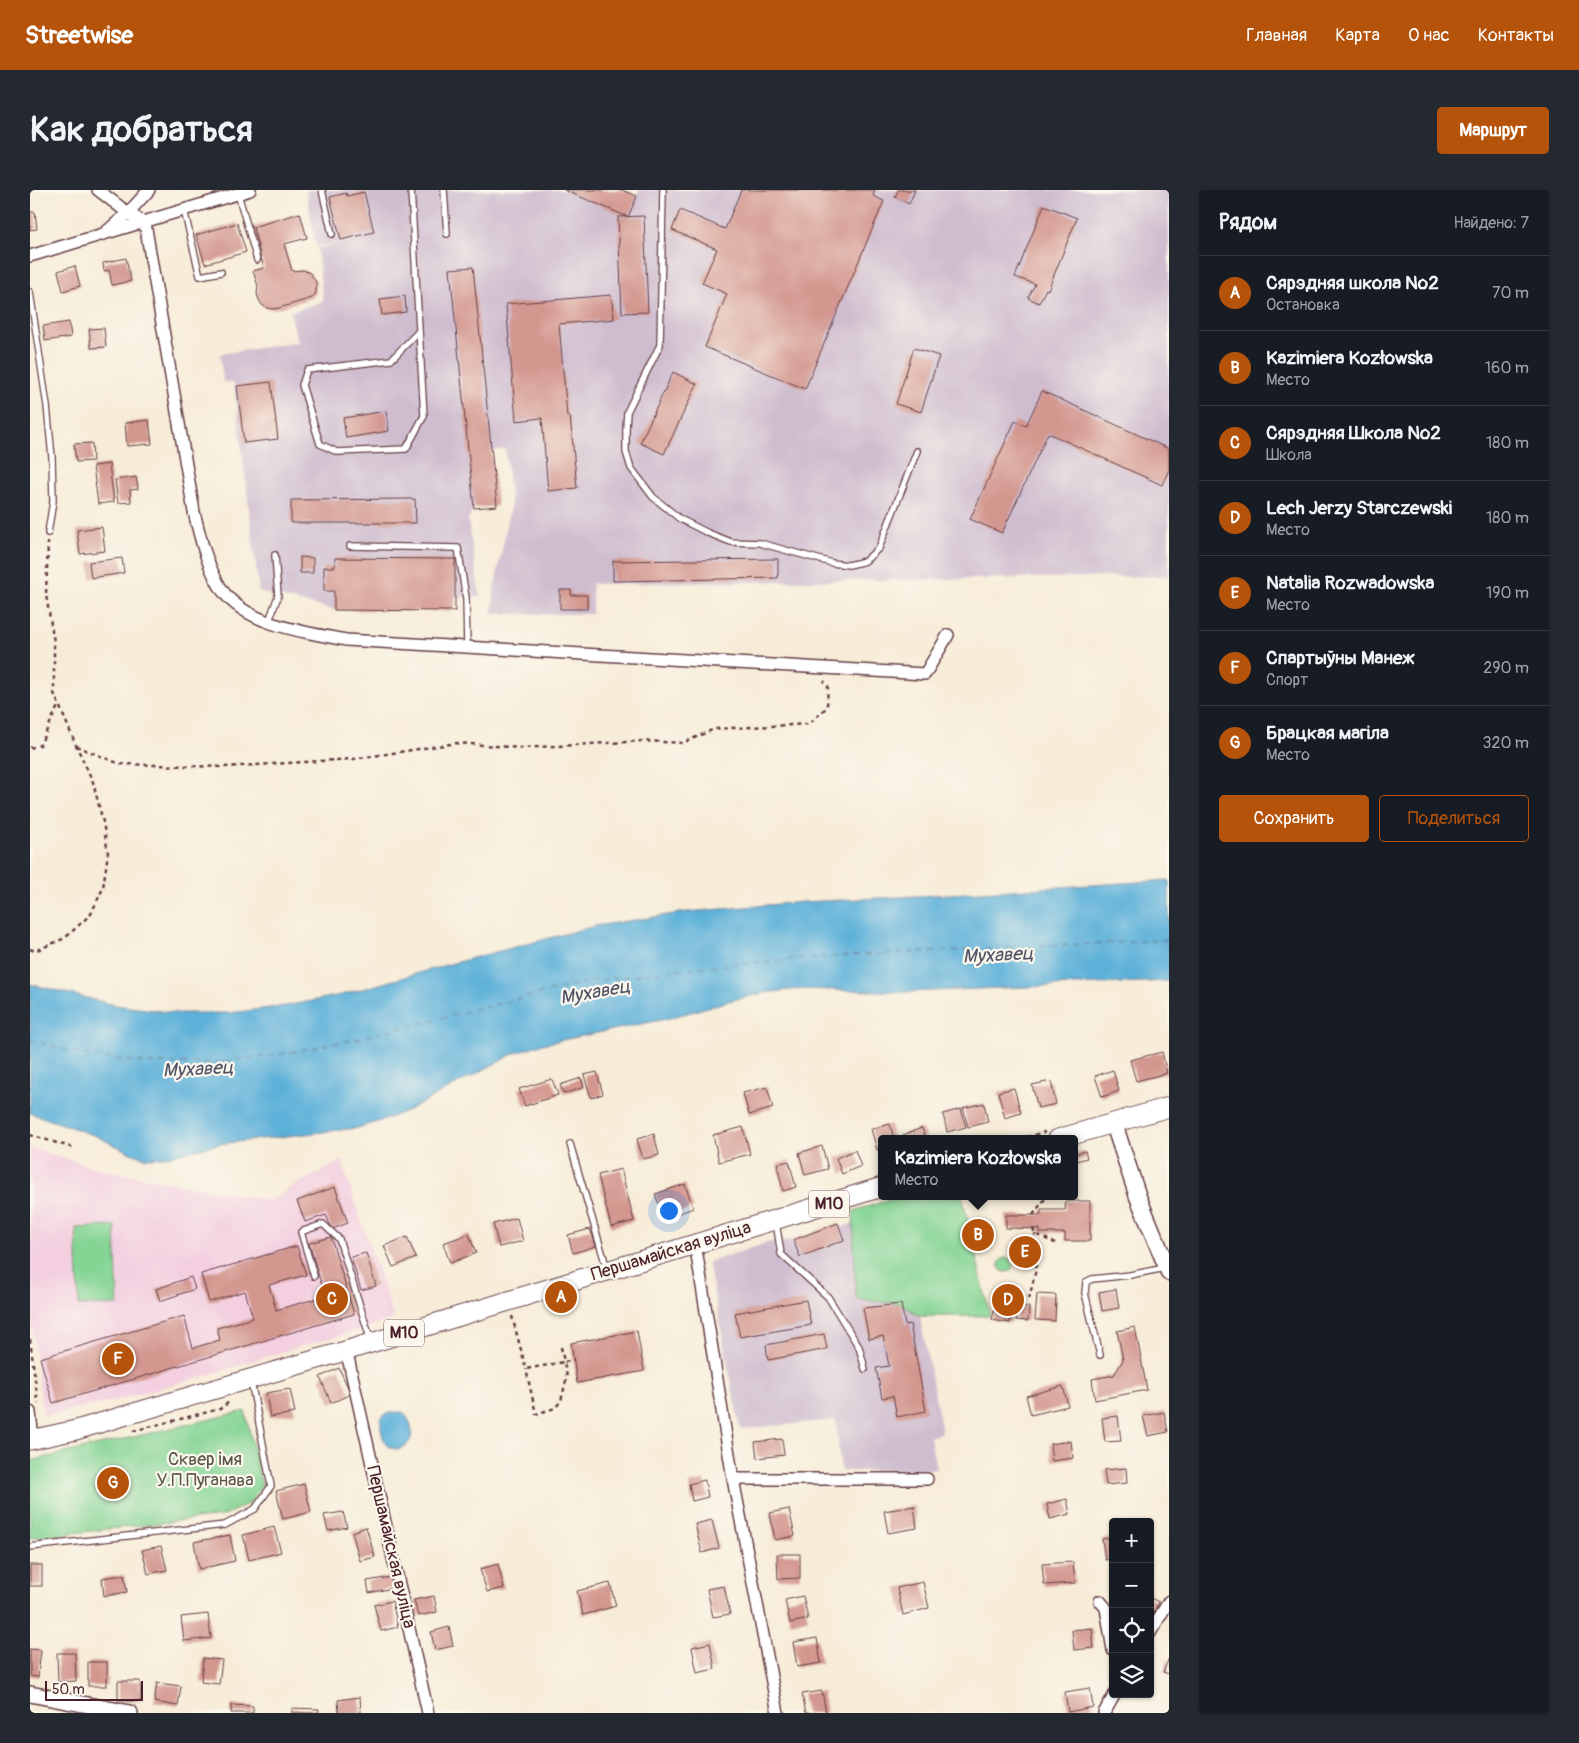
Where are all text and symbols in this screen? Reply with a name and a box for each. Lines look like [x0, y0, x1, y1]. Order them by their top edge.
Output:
text: Streetwise [25, 21, 133, 50]
text: Главная [1246, 24, 1307, 47]
text: Карта [1335, 24, 1380, 47]
text: О нас [1408, 24, 1450, 47]
text: Контакты [1478, 24, 1554, 47]
button: Маршрут [1437, 107, 1549, 154]
text: Как добраться [30, 108, 253, 152]
text: Рядом [1219, 209, 1277, 236]
text: Найдено: 7 [1453, 213, 1529, 233]
text: Сярэдняя школа №2 [1266, 271, 1439, 295]
text: A [1230, 283, 1240, 303]
text: 70 m [1492, 283, 1529, 303]
text: Остановка [1266, 295, 1340, 315]
text: Kazimiera Kozłowska [1266, 346, 1433, 370]
text: B [1230, 358, 1240, 378]
text: 160 m [1485, 358, 1529, 378]
text: Место [1266, 370, 1310, 390]
text: Сярэдняя Школа №2 [1266, 421, 1441, 445]
text: C [1230, 433, 1240, 453]
text: 180 m [1486, 433, 1529, 453]
text: Школа [1266, 445, 1312, 465]
text: Lech Jerzy Starczewski [1266, 496, 1452, 520]
text: D [1230, 508, 1240, 528]
text: 180 m [1486, 508, 1529, 528]
text: Место [1266, 520, 1310, 540]
text: Natalia Rozwadowska [1266, 571, 1434, 595]
text: E [1231, 583, 1239, 603]
text: 190 m [1486, 583, 1529, 603]
text: Место [1266, 595, 1310, 615]
text: Спартыўны Манеж [1266, 646, 1414, 670]
text: F [1230, 658, 1240, 678]
text: 290 m [1483, 658, 1529, 678]
text: Спорт [1266, 670, 1308, 690]
text: Брацкая магіла [1266, 721, 1389, 745]
text: G [1230, 733, 1240, 753]
text: 320 m [1483, 733, 1529, 753]
text: Место [1266, 745, 1310, 765]
button: Сохранить [1219, 795, 1369, 842]
button: Поделиться [1379, 795, 1529, 842]
water label: Мухавец [962, 941, 1034, 969]
water label: Мухавец [558, 974, 632, 1010]
water label: Мухавец [162, 1055, 234, 1083]
popup [878, 1135, 1078, 1200]
text: Kazimiera Kozłowska [895, 1146, 1061, 1170]
text: Место [895, 1170, 938, 1190]
road number: М10 [809, 1191, 849, 1218]
your location [656, 1198, 682, 1224]
street label: Першамайская вуліца [588, 1216, 754, 1286]
pin: B [962, 1216, 994, 1254]
pin: E [1009, 1233, 1041, 1271]
pin: A [545, 1278, 577, 1316]
pin: C [316, 1280, 348, 1318]
pin: D [992, 1281, 1024, 1319]
road number: М10 [384, 1320, 424, 1346]
pin: F [102, 1340, 134, 1378]
park label: Сквер імя У.П.Пуганава [156, 1448, 254, 1492]
street label: Першамайская вуліца [361, 1463, 421, 1631]
pin: G [97, 1464, 129, 1502]
map controls [1109, 1518, 1154, 1698]
button: + [1109, 1518, 1154, 1563]
button: − [1109, 1563, 1154, 1608]
button: locate [1109, 1608, 1154, 1653]
button: layers [1109, 1653, 1154, 1698]
scale bar [45, 1678, 142, 1701]
text: 50 m [52, 1681, 85, 1698]

